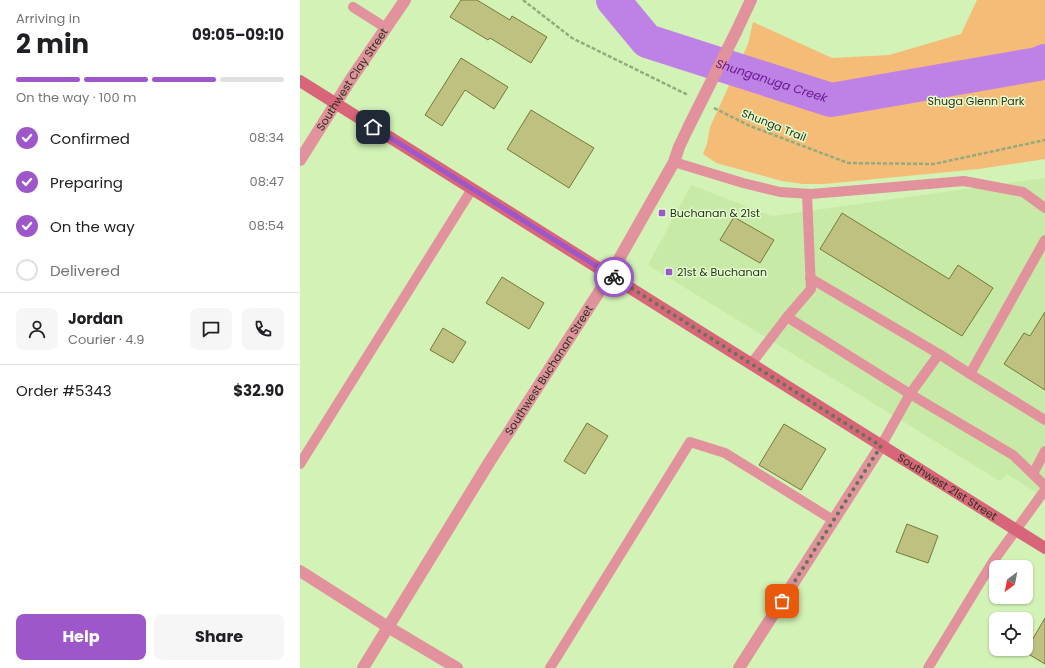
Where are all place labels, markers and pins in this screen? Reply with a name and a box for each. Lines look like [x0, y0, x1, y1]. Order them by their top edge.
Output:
pin [356, 110, 390, 144]
place label: Buchanan & 21st [670, 205, 760, 221]
marker: Buchanan & 21st [657, 208, 667, 218]
place label: 21st & Buchanan [677, 264, 767, 280]
marker: 21st & Buchanan [664, 267, 674, 277]
pin [765, 584, 799, 618]

